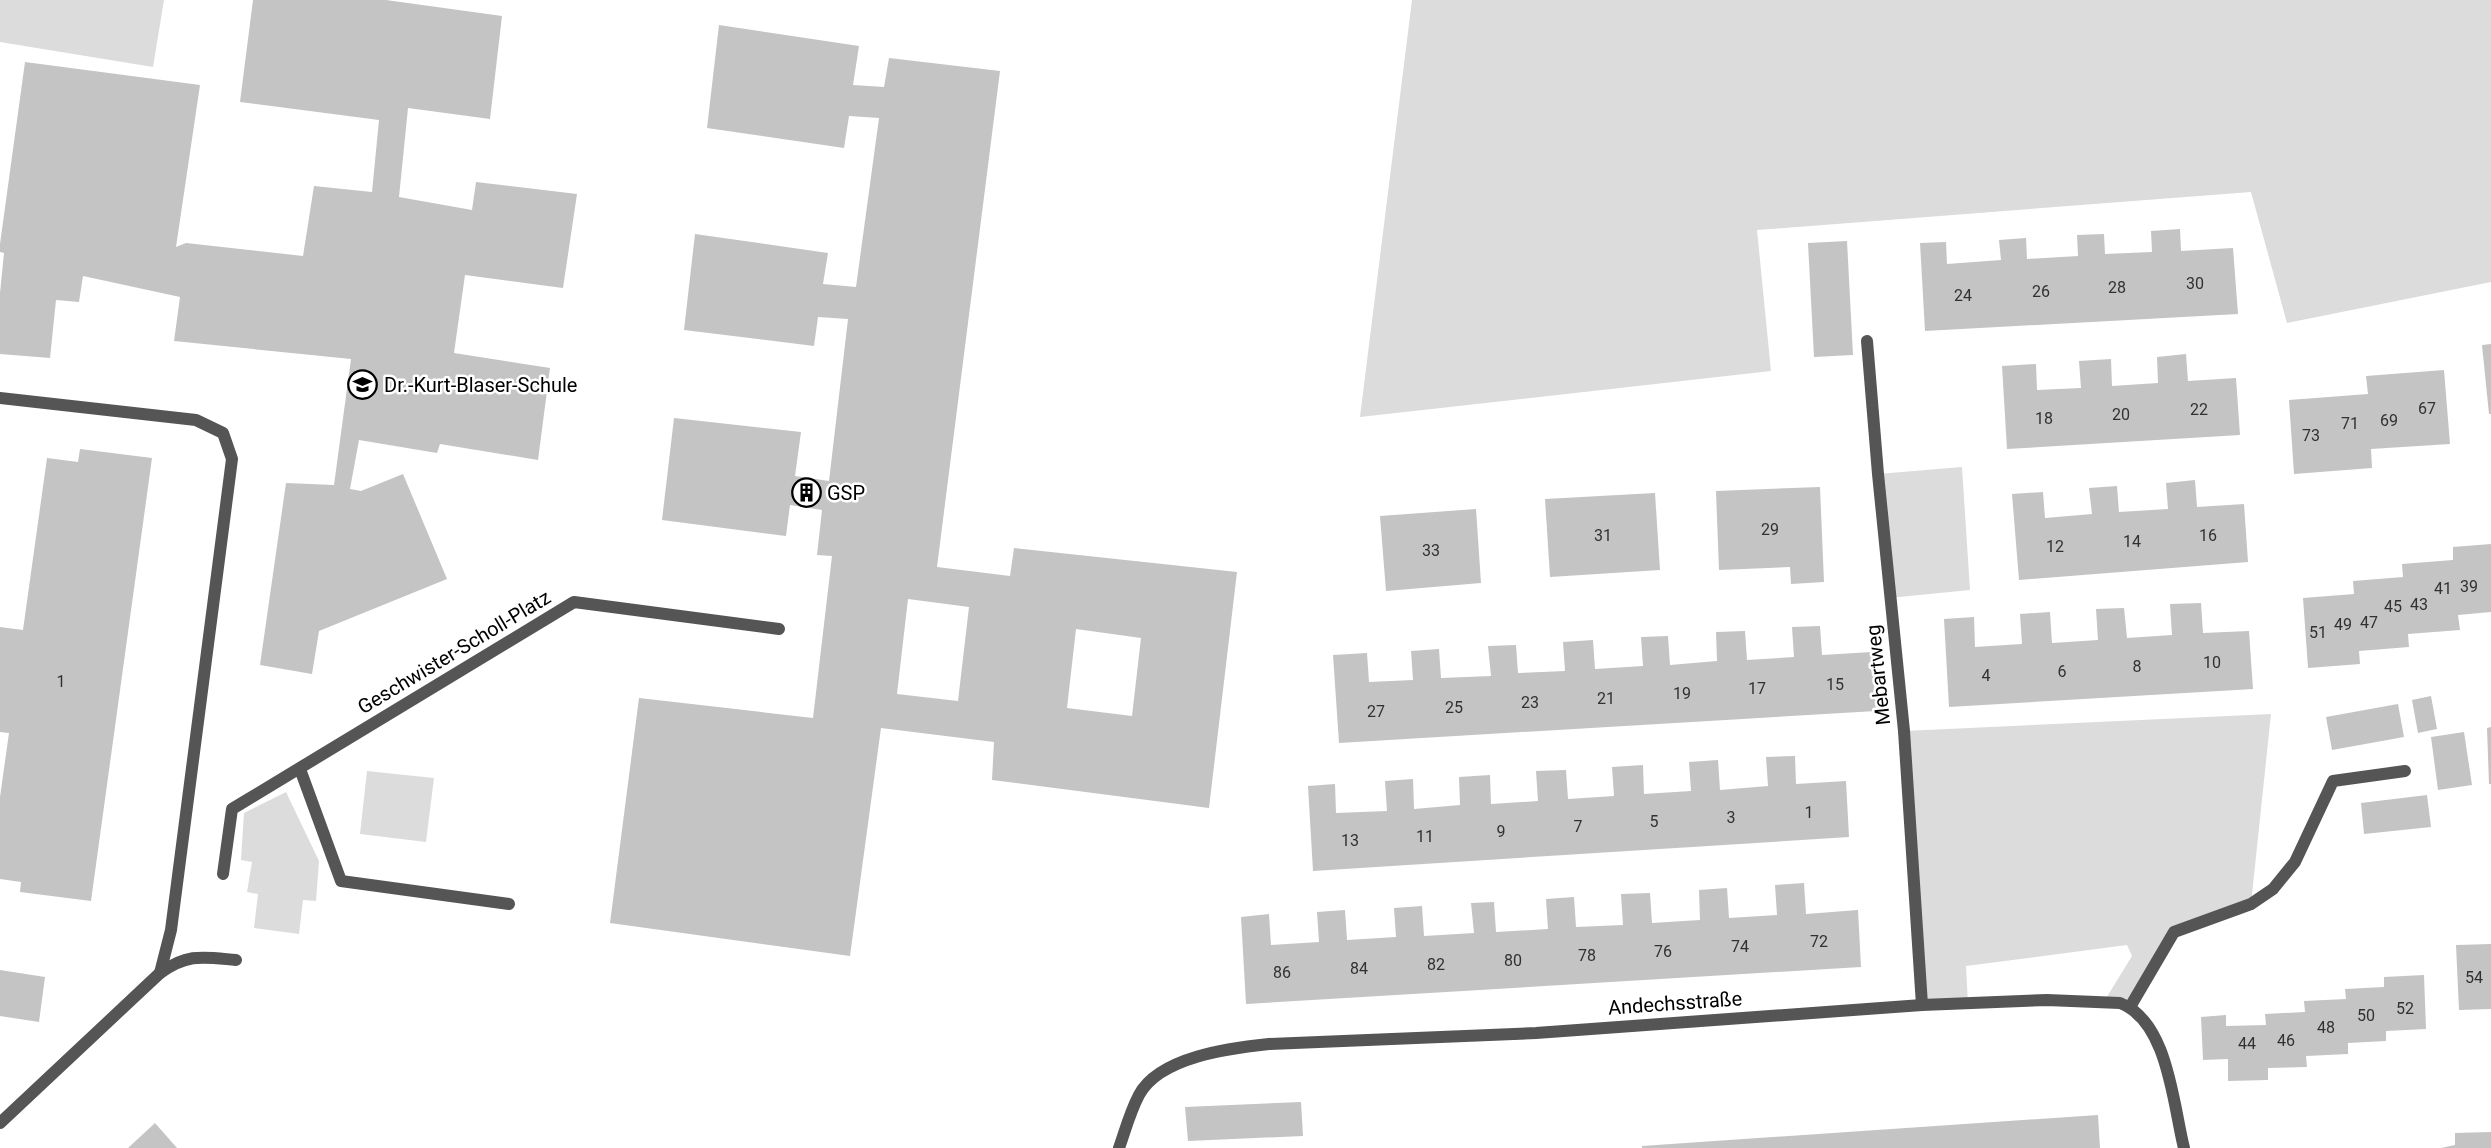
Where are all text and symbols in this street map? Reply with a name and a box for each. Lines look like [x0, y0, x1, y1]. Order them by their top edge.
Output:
house number: 30 [2186, 274, 2204, 293]
house number: 28 [2108, 278, 2126, 297]
house number: 26 [2032, 282, 2050, 301]
house number: 24 [1954, 286, 1972, 305]
school or university icon: Dr.-Kurt-Blaser-Schule [347, 369, 379, 401]
place label: Dr.-Kurt-Blaser-Schule [384, 373, 577, 397]
house number: 67 [2418, 399, 2436, 418]
house number: 22 [2190, 400, 2208, 419]
house number: 20 [2112, 405, 2130, 424]
house number: 18 [2035, 409, 2053, 428]
house number: 69 [2380, 411, 2398, 430]
house number: 71 [2341, 414, 2359, 433]
house number: 73 [2302, 426, 2320, 445]
building icon: GSP [790, 477, 822, 509]
place label: GSP [827, 481, 865, 505]
house number: 29 [1761, 520, 1779, 539]
house number: 31 [1594, 526, 1612, 545]
house number: 16 [2199, 526, 2217, 545]
house number: 14 [2123, 532, 2141, 551]
house number: 12 [2046, 537, 2064, 556]
house number: 33 [1422, 541, 1440, 560]
house number: 39 [2460, 577, 2478, 596]
house number: 41 [2434, 579, 2452, 598]
street label: Geschwister-Scholl-Platz [353, 585, 555, 719]
house number: 43 [2410, 595, 2428, 614]
house number: 45 [2384, 597, 2402, 616]
house number: 47 [2360, 613, 2378, 632]
house number: 49 [2334, 615, 2352, 634]
house number: 51 [2309, 623, 2327, 642]
street label: Mebartweg [1861, 624, 1895, 726]
house number: 10 [2203, 653, 2221, 672]
house number: 8 [2133, 657, 2142, 676]
house number: 6 [2058, 662, 2067, 681]
house number: 4 [1982, 666, 1991, 685]
house number: 1 [57, 672, 66, 691]
house number: 15 [1826, 675, 1844, 694]
house number: 17 [1748, 679, 1766, 698]
house number: 19 [1673, 684, 1691, 703]
house number: 21 [1597, 689, 1615, 708]
house number: 23 [1521, 693, 1539, 712]
house number: 25 [1445, 698, 1463, 717]
house number: 27 [1367, 702, 1385, 721]
house number: 1 [1805, 803, 1814, 822]
house number: 3 [1727, 808, 1736, 827]
house number: 5 [1650, 812, 1659, 831]
house number: 7 [1574, 817, 1583, 836]
house number: 9 [1497, 822, 1506, 841]
house number: 11 [1416, 827, 1434, 846]
house number: 13 [1341, 831, 1359, 850]
house number: 72 [1810, 932, 1828, 951]
house number: 74 [1731, 937, 1749, 956]
house number: 76 [1654, 942, 1672, 961]
house number: 78 [1578, 946, 1596, 965]
house number: 80 [1504, 951, 1522, 970]
house number: 82 [1427, 955, 1445, 974]
house number: 84 [1350, 959, 1368, 978]
house number: 86 [1273, 963, 1291, 982]
house number: 54 [2465, 968, 2483, 987]
street label: Andechsstraße [1607, 986, 1743, 1020]
house number: 52 [2396, 999, 2414, 1018]
house number: 50 [2357, 1006, 2375, 1025]
house number: 48 [2317, 1018, 2335, 1037]
house number: 46 [2277, 1031, 2295, 1050]
house number: 44 [2238, 1034, 2256, 1053]

